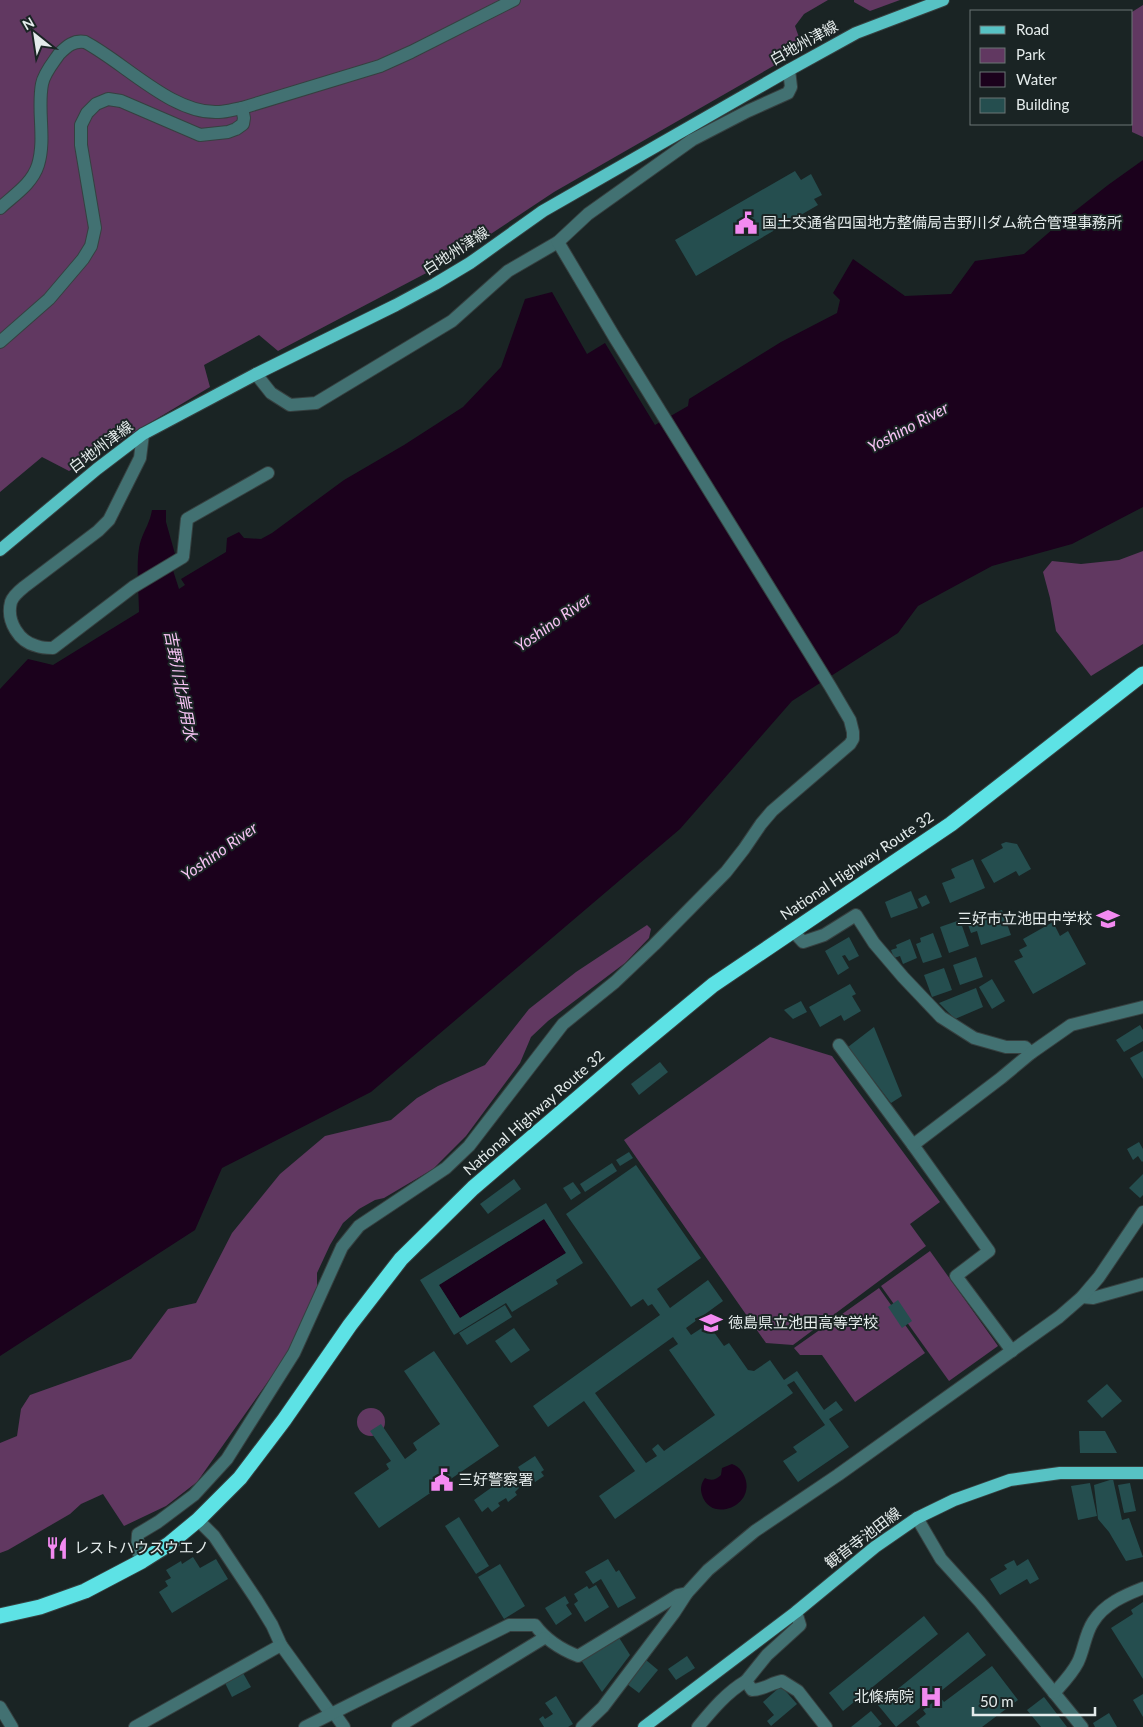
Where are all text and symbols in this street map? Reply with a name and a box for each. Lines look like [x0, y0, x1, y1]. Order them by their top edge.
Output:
north arrow [10, 10, 60, 60]
legend [970, 10, 1133, 125]
text: N [19, 13, 37, 33]
street label: 白地州津線 [766, 16, 841, 68]
text: Road [1016, 20, 1049, 38]
text: Park [1016, 45, 1046, 63]
text: Water [1016, 70, 1057, 88]
text: Building [1016, 95, 1069, 113]
public building icon: 国土交通省四国地方整備局吉野川ダム統合管理事務所 [733, 210, 759, 236]
place label: 国土交通省四国地方整備局吉野川ダム統合管理事務所 [762, 213, 1122, 231]
street label: 白地州津線 [419, 222, 492, 278]
water label: Yoshino River [864, 397, 952, 456]
street label: 白地州津線 [65, 416, 136, 476]
water label: Yoshino River [511, 588, 595, 655]
water label: 吉野川北岸用水 [161, 628, 202, 744]
street label: National Highway Route 32 [776, 807, 937, 923]
water label: Yoshino River [177, 817, 261, 884]
school or university icon: 三好市立池田中学校 [1095, 906, 1121, 932]
place label: 三好市立池田中学校 [957, 909, 1092, 927]
street label: National Highway Route 32 [459, 1046, 608, 1178]
school or university icon: 徳島県立池田高等学校 [698, 1310, 724, 1336]
place label: 徳島県立池田高等学校 [728, 1313, 878, 1331]
public building icon: 三好警察署 [429, 1467, 455, 1493]
place label: 三好警察署 [458, 1470, 533, 1488]
street label: 観音寺池田線 [821, 1503, 904, 1571]
restaurant icon: レストハウスウエノ [44, 1535, 70, 1561]
place label: レストハウスウエノ [74, 1538, 209, 1556]
hospital icon: 北條病院 [918, 1684, 944, 1710]
scale bar [973, 1684, 1096, 1716]
place label: 北條病院 [854, 1687, 914, 1705]
text: 50 m [980, 1692, 1014, 1710]

